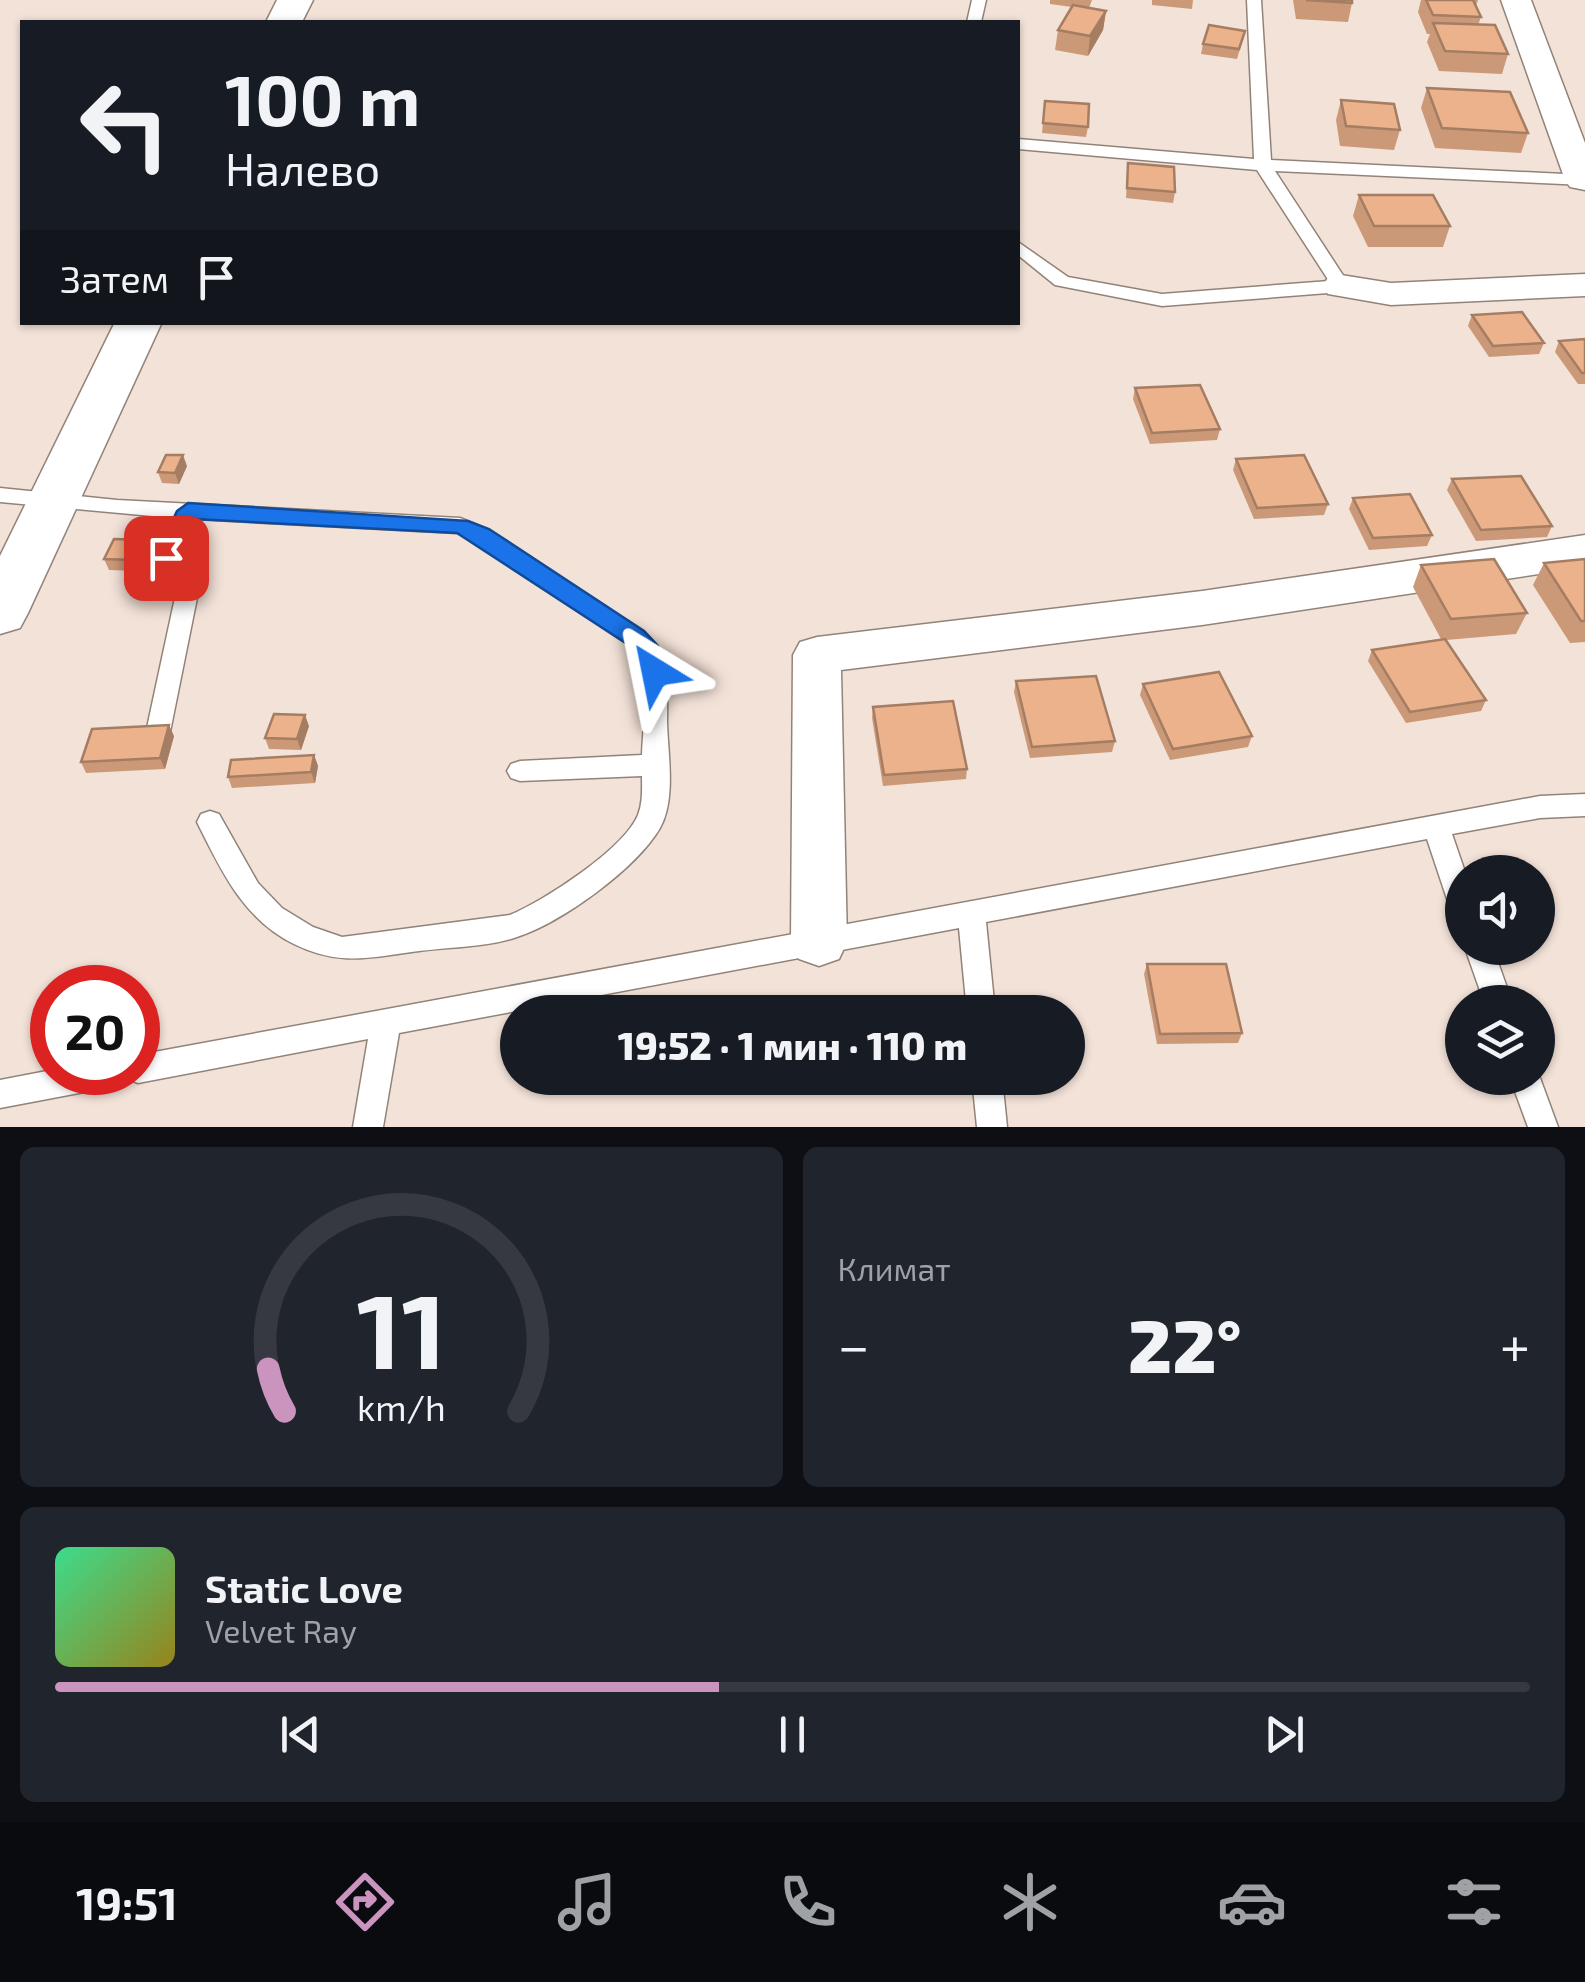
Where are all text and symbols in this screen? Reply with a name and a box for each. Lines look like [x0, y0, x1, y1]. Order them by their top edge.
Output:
text: 100 m [225, 56, 420, 140]
icon: left [60, 60, 190, 190]
text: Налево [225, 141, 380, 195]
icon: arrive [189, 250, 244, 305]
text: Затем [60, 255, 169, 301]
pin [124, 516, 209, 601]
icon: arrive [139, 531, 194, 586]
position arrow [603, 620, 707, 724]
map controls [1445, 855, 1555, 1095]
button: sound [1445, 855, 1555, 965]
speed limit sign: 20 [30, 965, 160, 1095]
button: layers [1445, 985, 1555, 1095]
text: 19:52 · 1 мин · 110 m [618, 1022, 967, 1068]
text: Климат [838, 1249, 951, 1287]
text: 11 [356, 1265, 446, 1390]
text: 22° [1128, 1298, 1242, 1388]
text: − [838, 1311, 870, 1377]
text: + [1500, 1311, 1530, 1377]
text: km/h [357, 1385, 446, 1428]
text: Static Love [205, 1565, 403, 1611]
text: Velvet Ray [205, 1611, 357, 1649]
icon: previous [273, 1707, 328, 1762]
icon: pause [765, 1707, 820, 1762]
icon: next [1257, 1707, 1312, 1762]
icon: directions [330, 1867, 400, 1937]
icon: music [552, 1867, 622, 1937]
icon: phone [773, 1867, 843, 1937]
icon: climate [995, 1867, 1065, 1937]
icon: car [1217, 1867, 1287, 1937]
icon: filters [1439, 1867, 1509, 1937]
text: 19:51 [76, 1875, 178, 1929]

